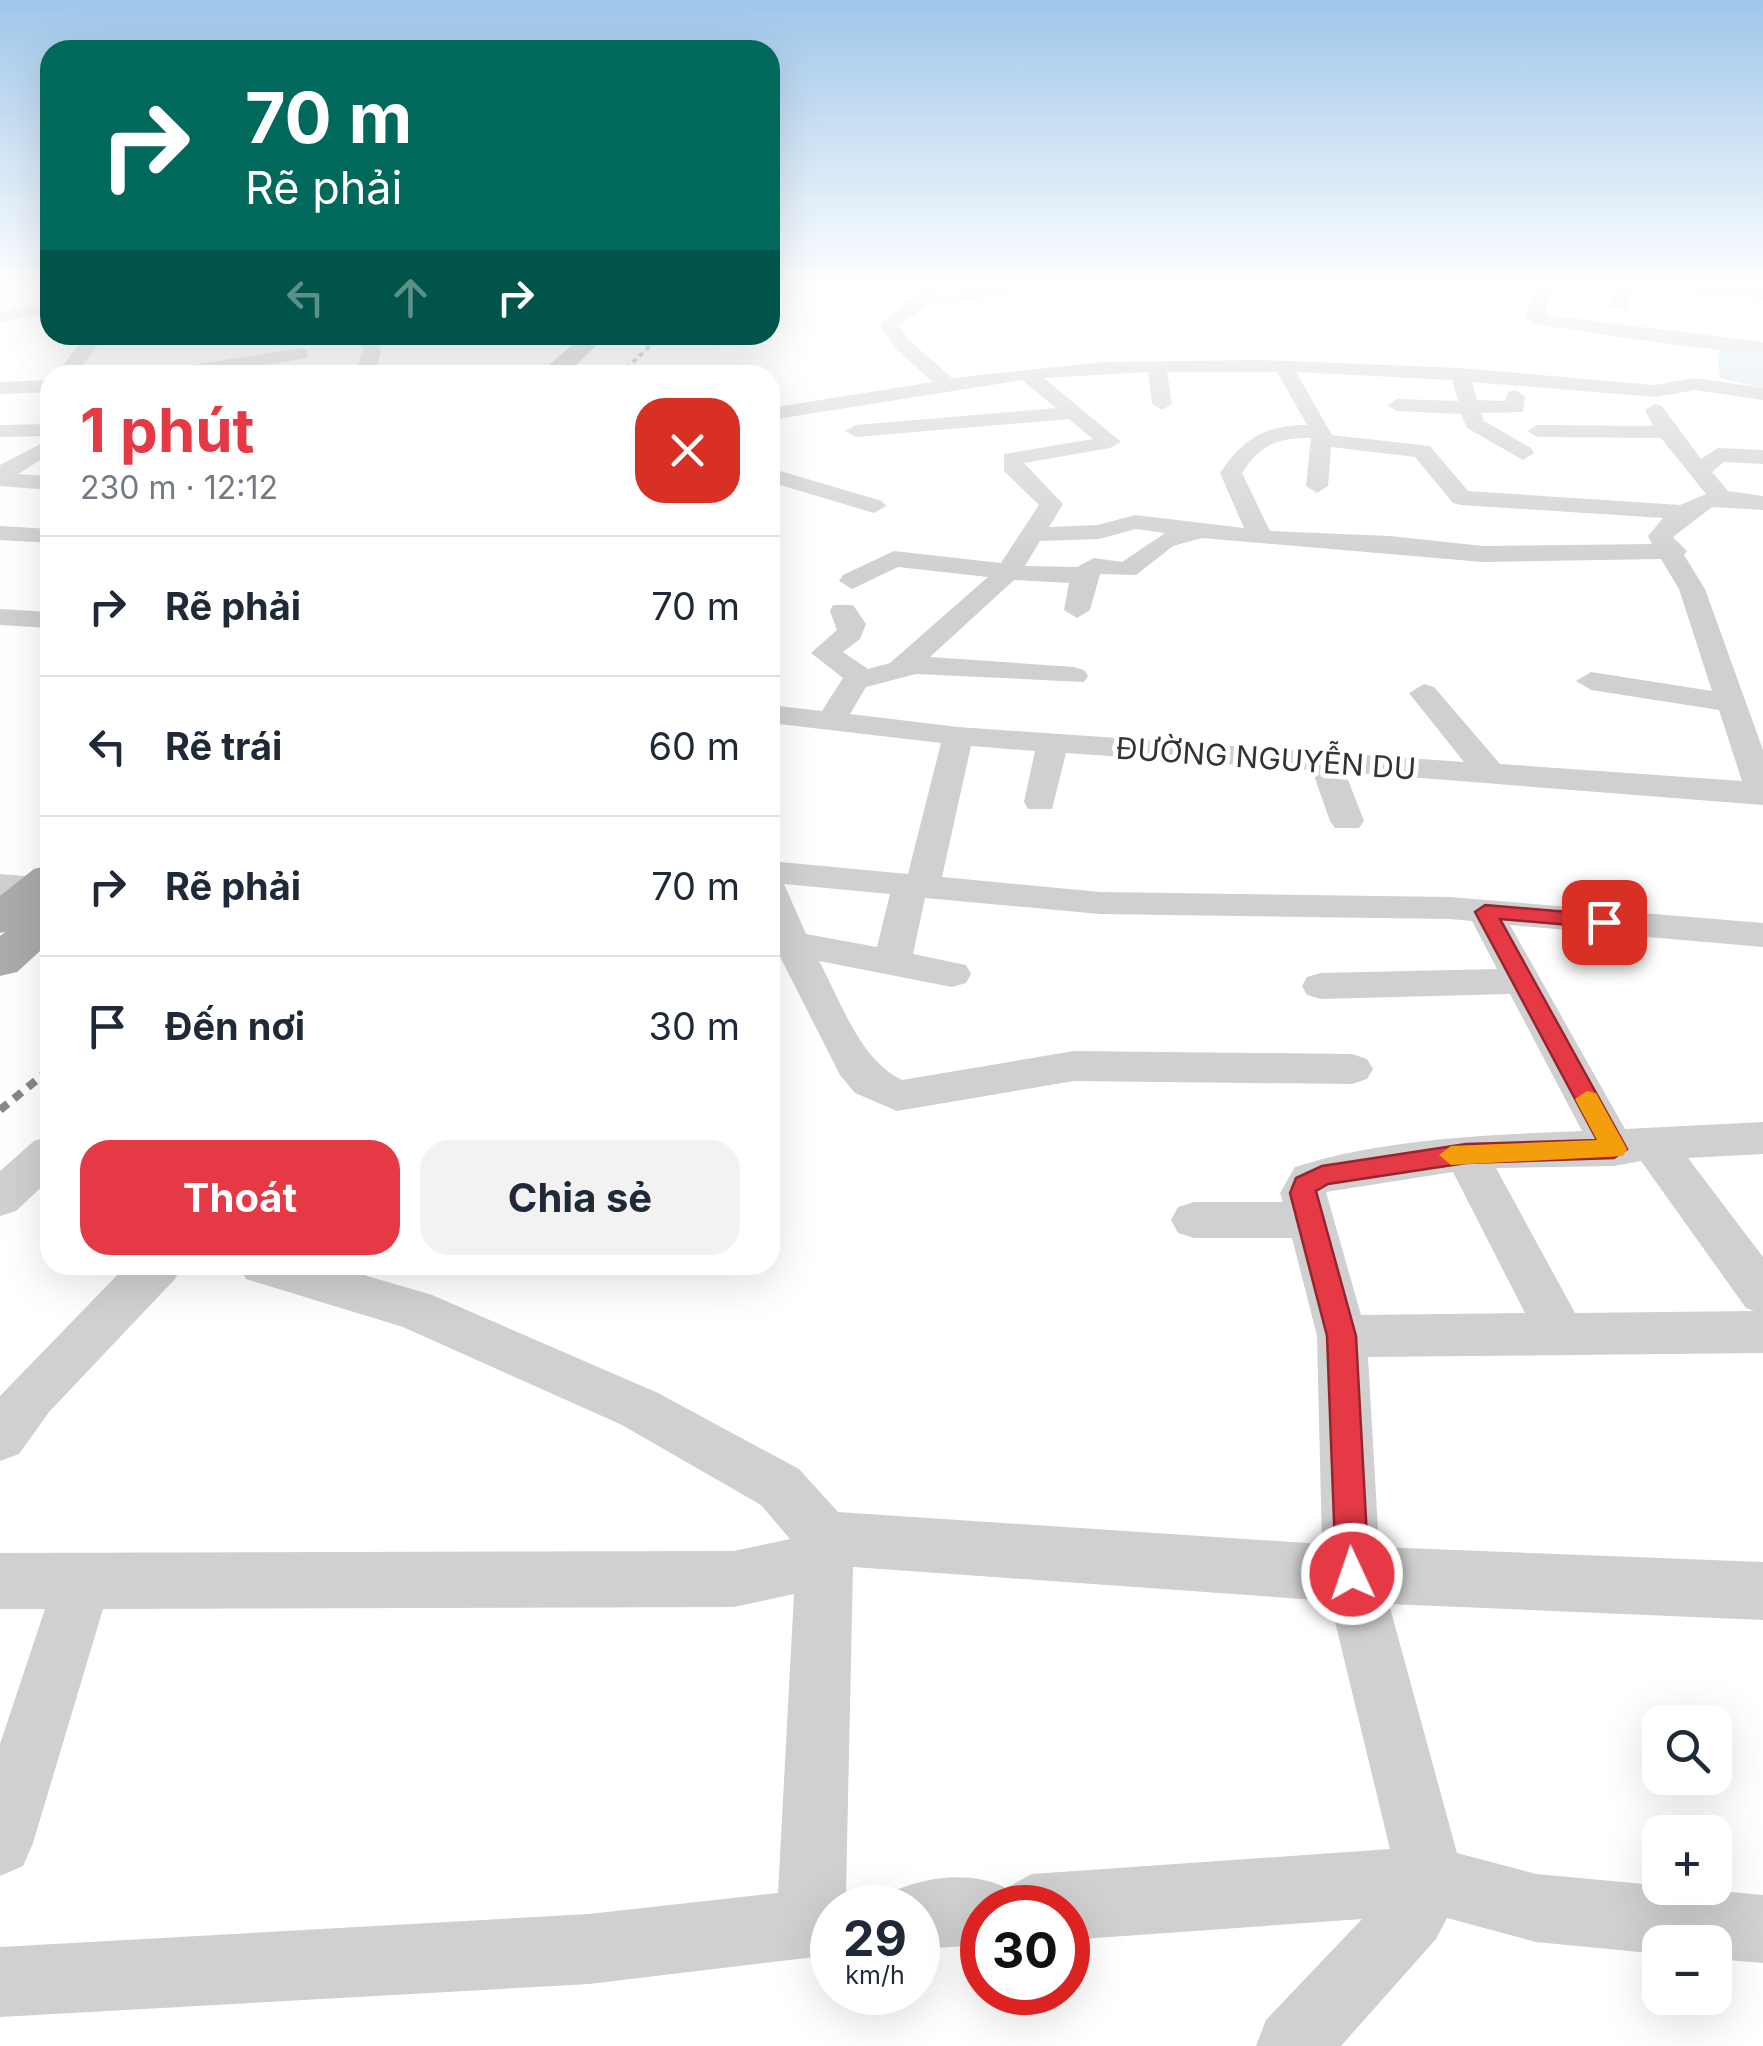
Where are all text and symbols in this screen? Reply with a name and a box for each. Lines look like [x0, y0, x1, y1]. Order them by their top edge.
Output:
text: 70 m [245, 75, 412, 160]
icon: right [80, 80, 210, 210]
text: Rẽ phải [245, 160, 403, 215]
icon: left [278, 270, 333, 325]
icon: ahead [383, 270, 438, 325]
icon: right [488, 270, 543, 325]
text: 1 phút [80, 394, 255, 466]
button: close [635, 398, 740, 503]
text: 230 m · 12:12 [80, 468, 278, 507]
icon: right [80, 579, 135, 634]
text: Rẽ phải [165, 583, 301, 629]
text: 70 m [651, 583, 740, 629]
icon: left [80, 719, 135, 774]
text: Rẽ trái [165, 723, 282, 769]
text: 60 m [648, 723, 740, 769]
street label: ĐƯỜNG NGUYỄN DU [1115, 725, 1418, 786]
icon: right [80, 859, 135, 914]
text: Rẽ phải [165, 863, 301, 909]
text: 70 m [651, 863, 740, 909]
pin [1562, 880, 1647, 965]
icon: arrive [1577, 895, 1632, 950]
icon: arrive [80, 999, 135, 1054]
text: Đến nơi [165, 1003, 305, 1049]
text: 30 m [649, 1003, 740, 1049]
button: Thoát [80, 1140, 400, 1255]
button: Chia sẻ [420, 1140, 740, 1255]
position arrow [1300, 1522, 1404, 1626]
map controls [1642, 1705, 1732, 2015]
button: search [1642, 1705, 1732, 1795]
button: + [1642, 1815, 1732, 1905]
speed limit sign: 30 [960, 1885, 1090, 2015]
text: 29 [843, 1908, 907, 1968]
button: − [1642, 1925, 1732, 2015]
text: km/h [845, 1960, 905, 1990]

